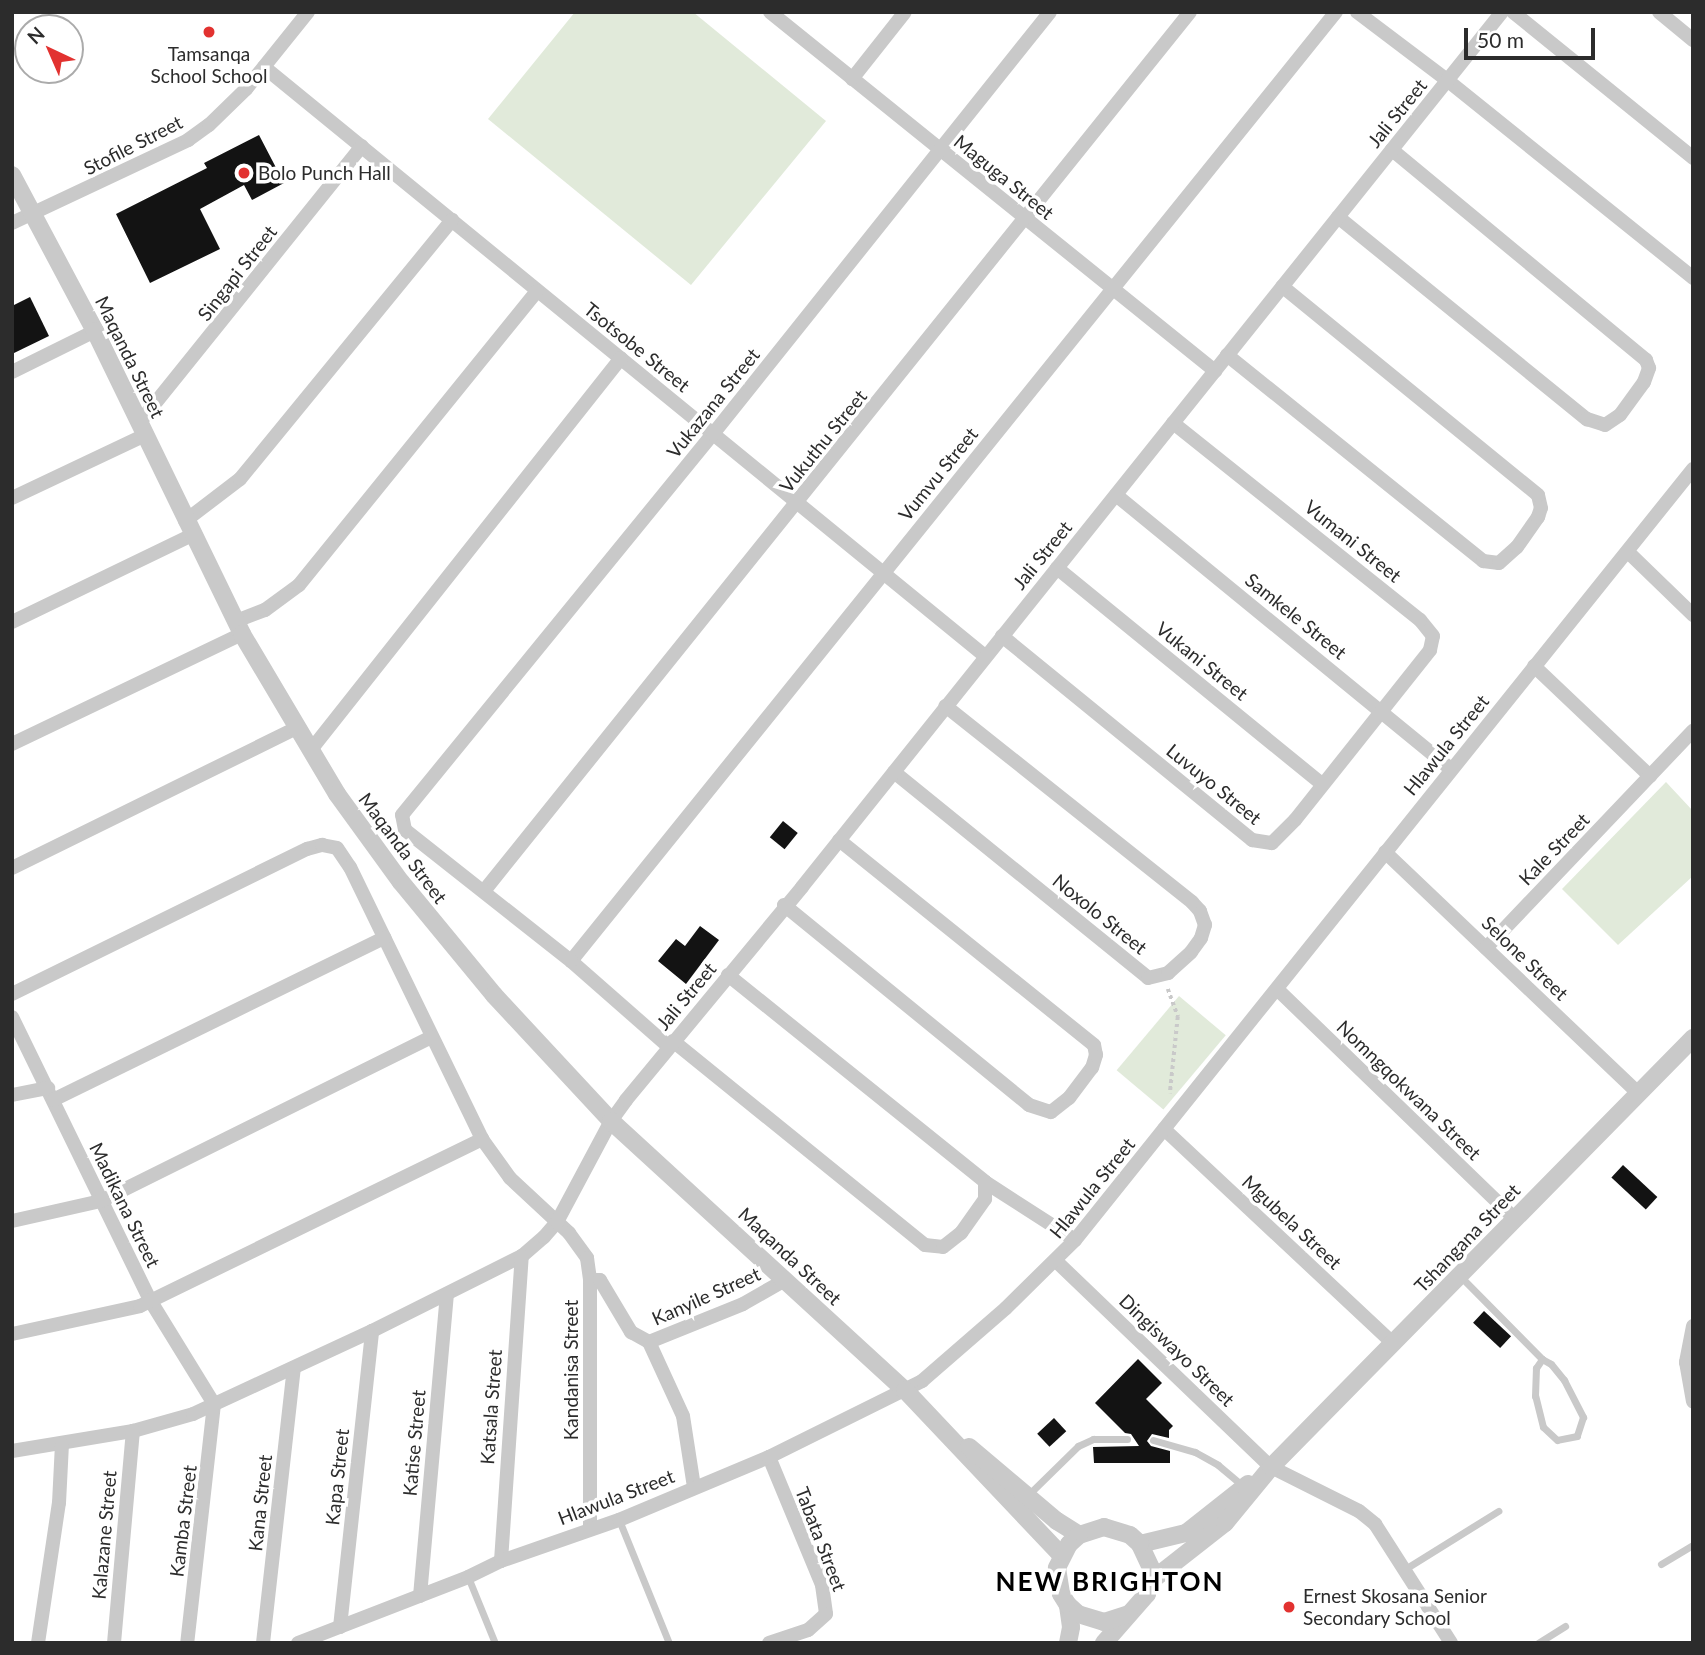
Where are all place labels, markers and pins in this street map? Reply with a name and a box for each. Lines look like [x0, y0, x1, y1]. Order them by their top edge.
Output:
marker: Tamsanqa School School [201, 24, 217, 40]
place label: Tamsanqa School School [151, 43, 267, 87]
place label: Bolo Punch Hall [258, 162, 391, 184]
marker: Bolo Punch Hall [236, 165, 252, 181]
place label: Ernest Skosana Senior Secondary School [1303, 1585, 1487, 1629]
marker: Ernest Skosana Senior Secondary School [1281, 1599, 1297, 1615]

